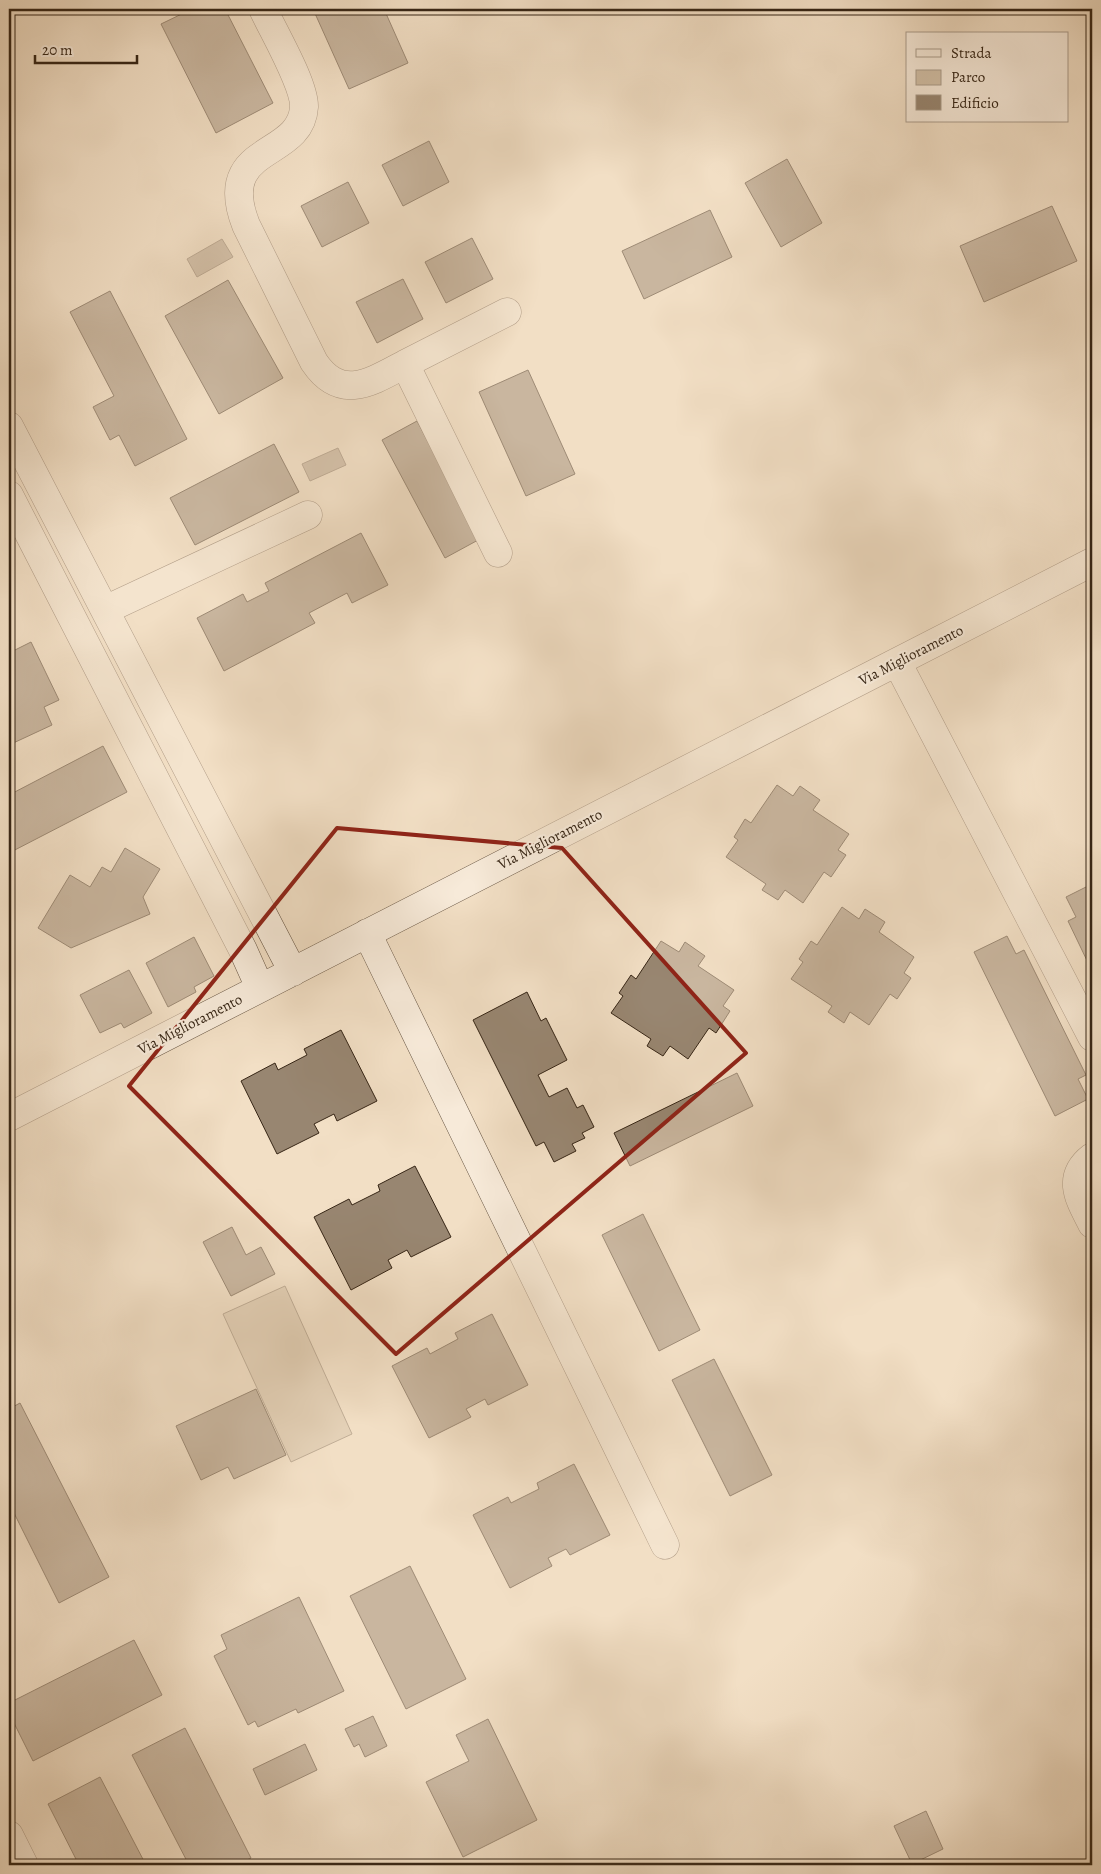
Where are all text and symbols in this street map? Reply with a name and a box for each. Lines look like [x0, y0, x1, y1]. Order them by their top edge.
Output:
scale bar [35, 32, 138, 64]
legend [906, 32, 1068, 122]
text: 20 m [42, 40, 73, 60]
text: Strada [951, 43, 992, 63]
text: Parco [951, 67, 985, 87]
text: Edificio [951, 93, 999, 113]
street label: Via Miglioramento [854, 620, 967, 690]
street label: Via Miglioramento [493, 804, 606, 874]
street label: Via Miglioramento [133, 989, 246, 1059]

